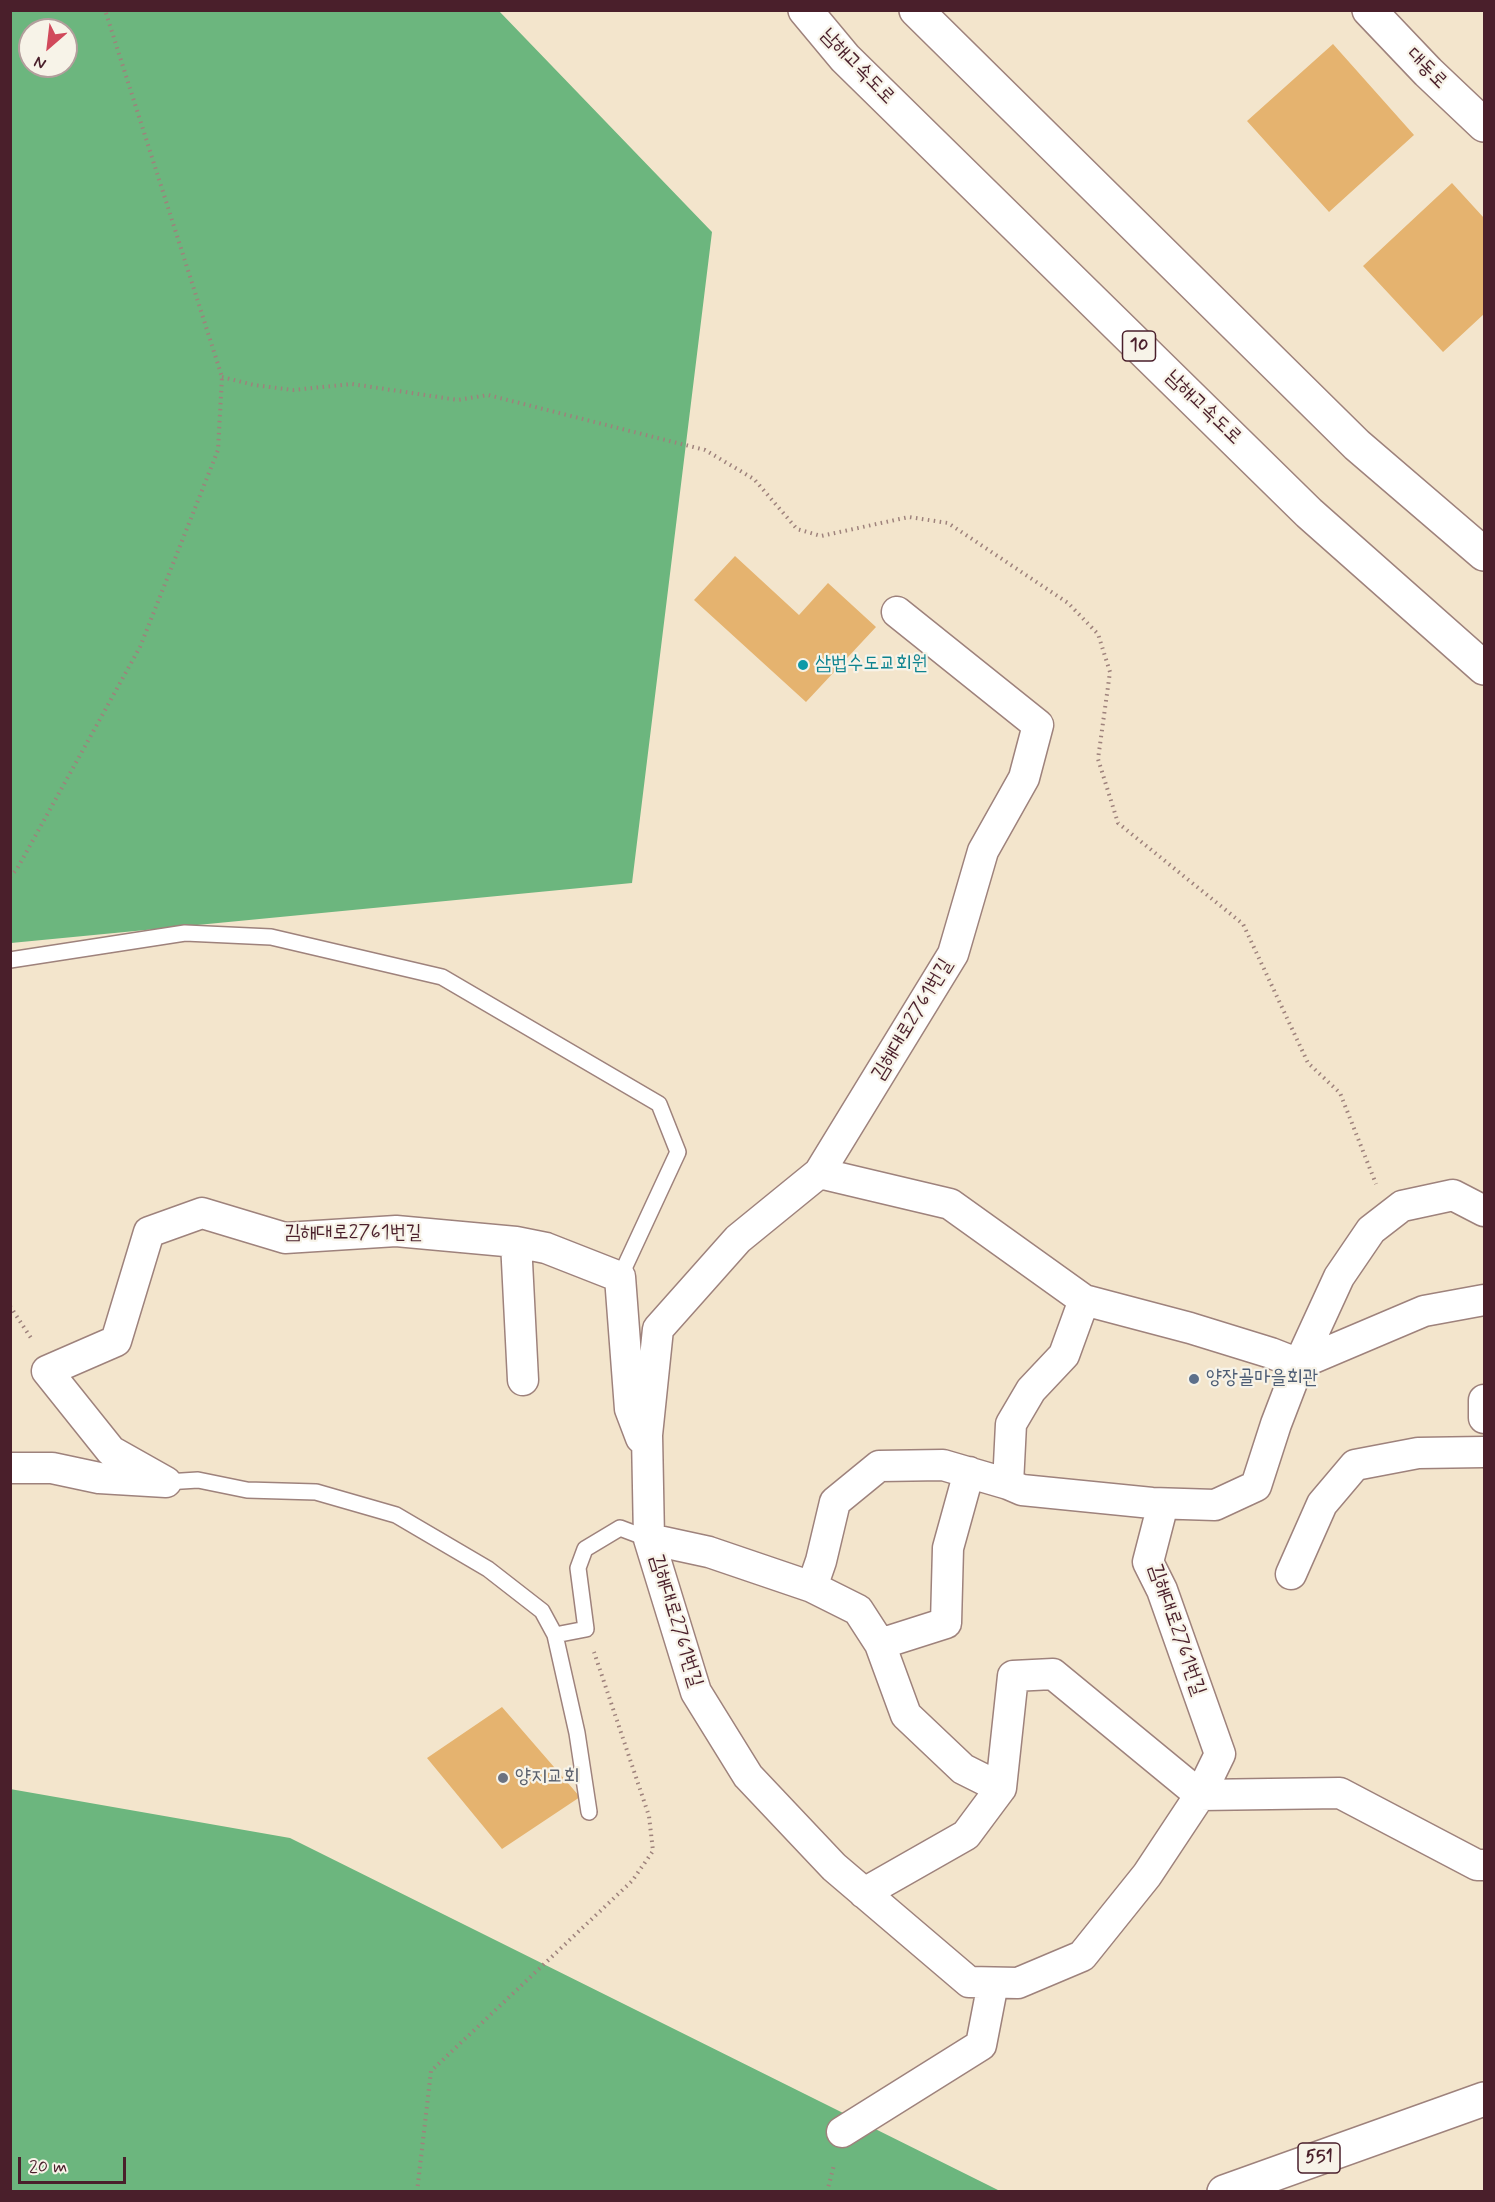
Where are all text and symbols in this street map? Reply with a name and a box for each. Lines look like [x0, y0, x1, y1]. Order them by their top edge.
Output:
north arrow [18, 18, 78, 78]
street label: 남해고속도로 [815, 24, 899, 110]
street label: 대동로 [1400, 43, 1452, 95]
text: N [31, 51, 50, 74]
road number: 10 [1122, 331, 1156, 361]
street label: 남해고속도로 [1160, 366, 1246, 450]
place label: 삼법수도교회원 [815, 653, 928, 677]
marker: 삼법수도교회원 [796, 658, 810, 672]
street label: 김해대로2761번길 [867, 955, 959, 1085]
street label: 김해대로2761번길 [284, 1222, 422, 1246]
place label: 양장골마을회관 [1206, 1367, 1319, 1391]
marker: 양장골마을회관 [1187, 1372, 1201, 1386]
street label: 김해대로2761번길 [643, 1552, 707, 1690]
street label: 김해대로2761번길 [1142, 1561, 1210, 1699]
place label: 양지교회 [515, 1766, 579, 1790]
marker: 양지교회 [496, 1771, 510, 1785]
road number: 551 [1298, 2143, 1340, 2173]
scale bar [21, 2145, 129, 2183]
text: 20 m [29, 2155, 67, 2179]

